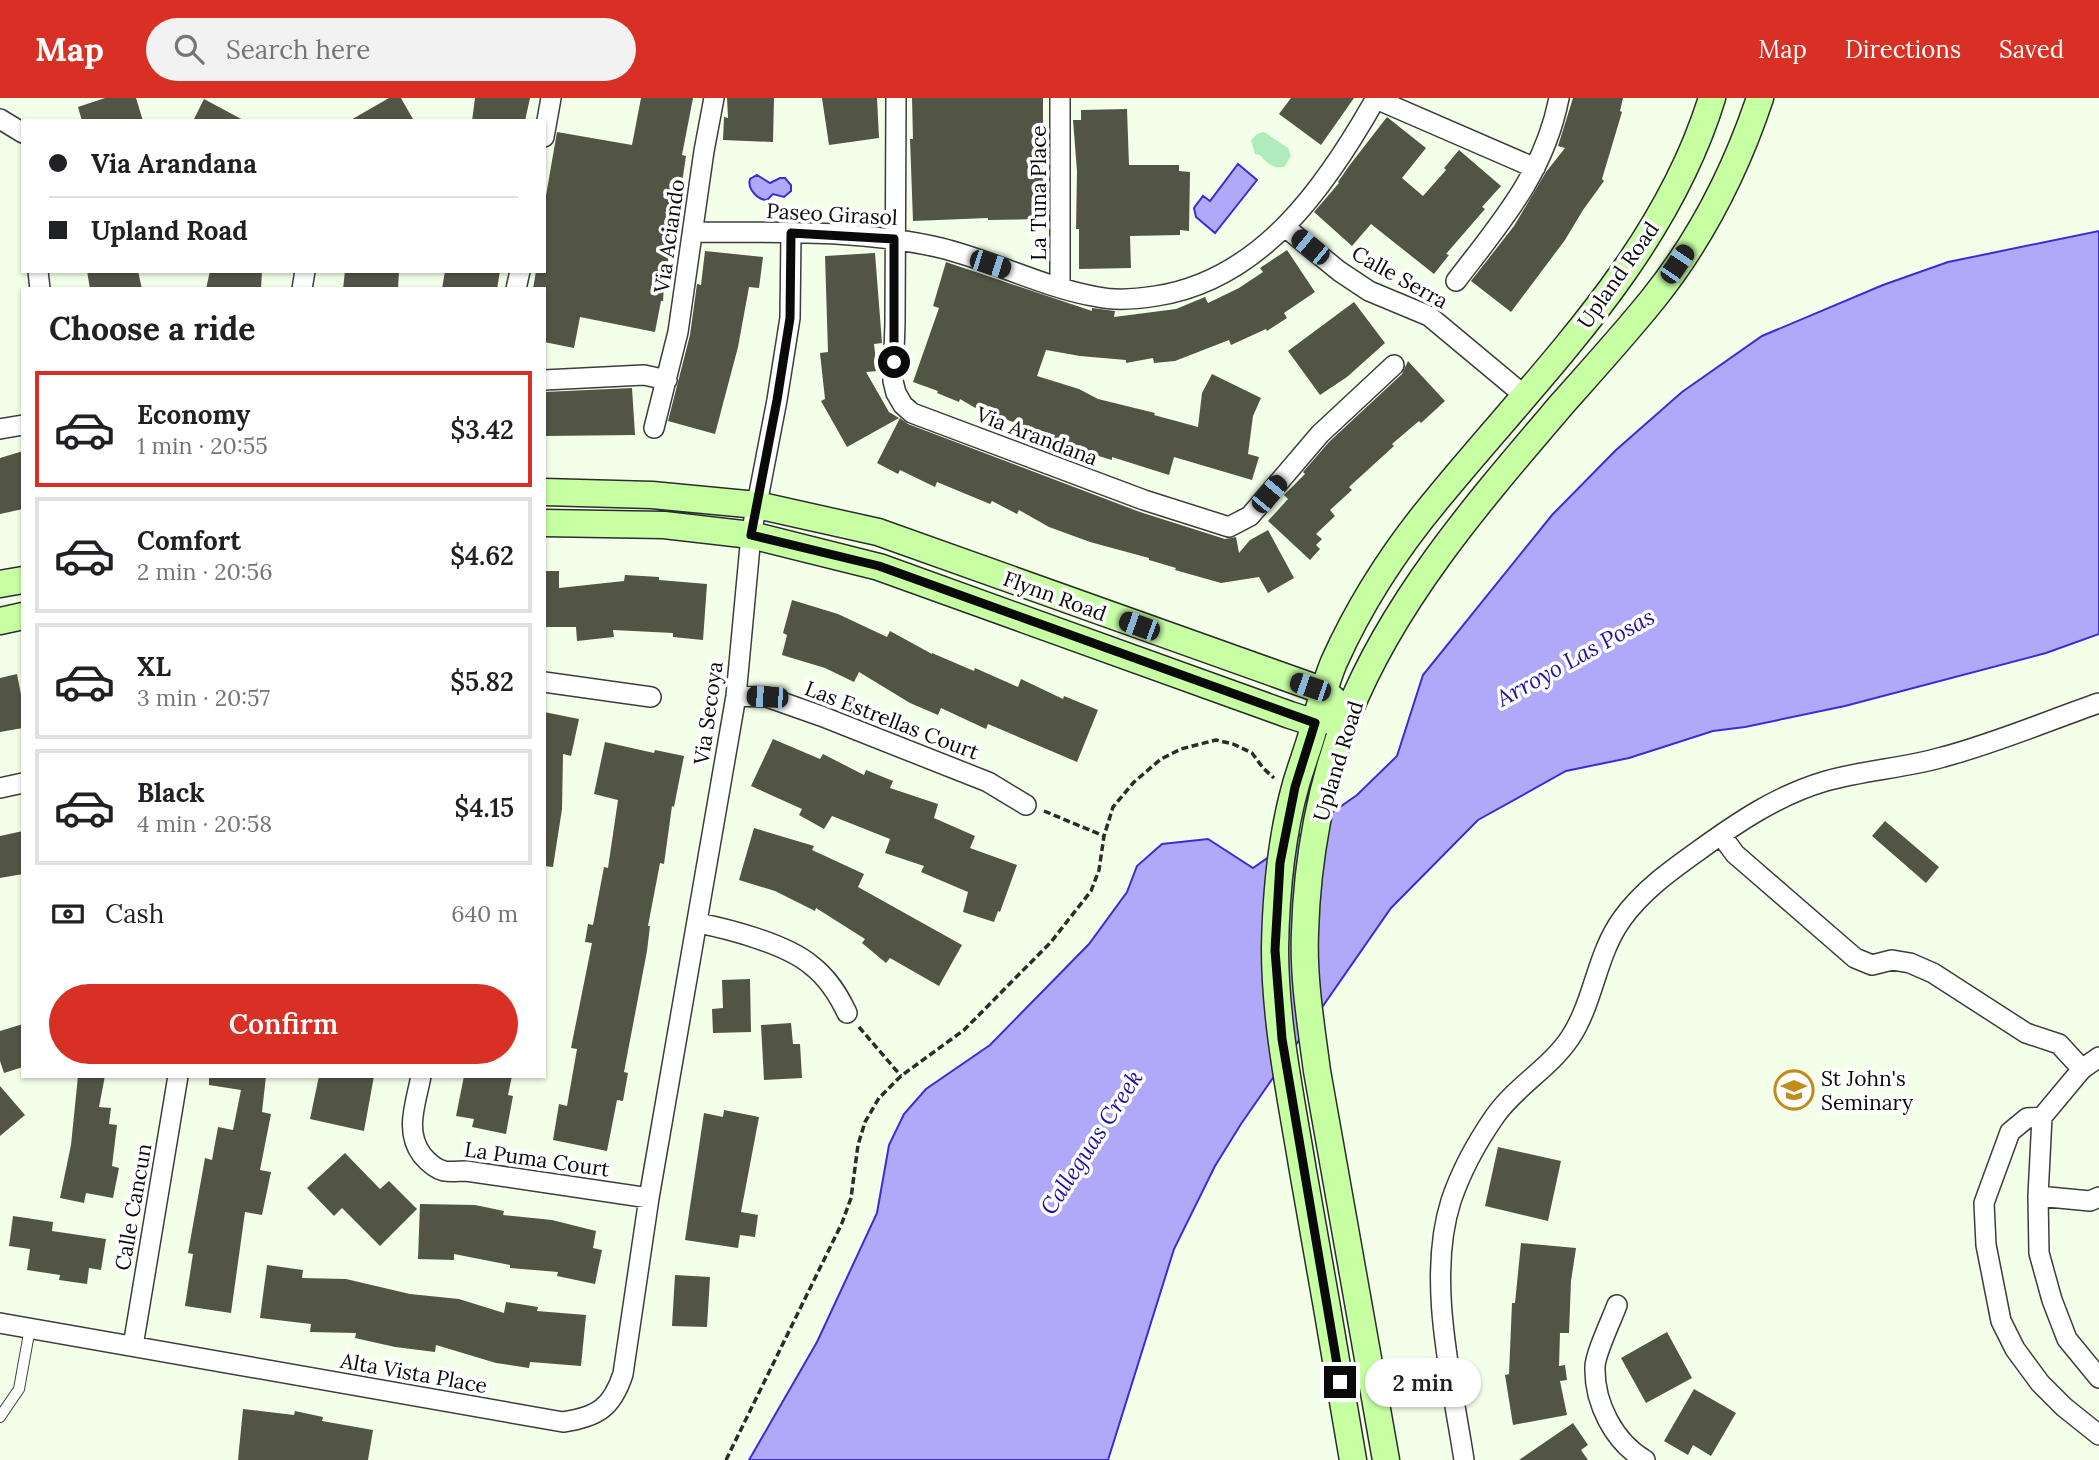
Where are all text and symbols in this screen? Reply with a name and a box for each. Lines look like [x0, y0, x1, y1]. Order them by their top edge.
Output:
search box [146, 18, 636, 81]
text: Map [35, 28, 104, 70]
icon: search [170, 30, 208, 68]
text: Search here [226, 33, 370, 66]
text: Map [1758, 34, 1807, 65]
text: Directions [1845, 34, 1961, 65]
text: Saved [1999, 34, 2064, 65]
street label: La Tuna Place [1025, 125, 1052, 261]
text: Via Arandana [91, 147, 257, 180]
street label: Via Aciando [648, 178, 690, 295]
street label: Paseo Girasol [766, 197, 898, 231]
text: Upland Road [91, 214, 248, 247]
street label: Upland Road [1571, 216, 1665, 334]
car [1288, 226, 1333, 268]
street label: Calle Serra [1347, 239, 1453, 315]
car [1657, 241, 1698, 287]
car [967, 248, 1014, 280]
text: Choose a ride [49, 308, 256, 349]
route start [878, 346, 910, 378]
icon: car [53, 398, 116, 461]
text: Economy [137, 398, 250, 431]
street label: Via Arandana [971, 400, 1102, 472]
text: $3.42 [450, 413, 514, 446]
text: 1 min · 20:55 [137, 431, 268, 460]
car [1248, 471, 1291, 517]
icon: car [53, 524, 116, 587]
text: Comfort [137, 524, 241, 557]
text: $4.62 [450, 539, 514, 572]
text: 2 min · 20:56 [137, 557, 272, 586]
street label: Flynn Road [1000, 565, 1110, 627]
water label: Arroyo Las Posas [1490, 602, 1659, 713]
car [1116, 609, 1163, 643]
icon: car [53, 650, 116, 713]
text: XL [137, 650, 171, 683]
street label: Via Secoya [687, 659, 729, 767]
text: $5.82 [450, 665, 514, 698]
car [1287, 670, 1334, 704]
street label: Las Estrellas Court [801, 674, 984, 766]
text: 3 min · 20:57 [137, 683, 270, 712]
car [746, 685, 789, 709]
street label: Upland Road [1307, 698, 1369, 824]
icon: car [53, 776, 116, 839]
text: Black [137, 776, 205, 809]
text: $4.15 [455, 791, 514, 824]
text: 4 min · 20:58 [137, 809, 272, 838]
icon: cash [49, 895, 87, 933]
text: Cash [105, 897, 164, 930]
text: 640 m [451, 899, 518, 928]
button: Confirm [49, 984, 518, 1064]
water label: Calleguas Creek [1034, 1064, 1148, 1220]
place label: St John's Seminary [1821, 1065, 1913, 1116]
school or university icon: St John's Seminary [1773, 1069, 1815, 1111]
street label: La Puma Court [463, 1135, 612, 1183]
street label: Calle Cancun [109, 1141, 158, 1273]
street label: Alta Vista Place [338, 1347, 489, 1399]
callout: 2 min [1364, 1358, 1480, 1406]
route end [1324, 1366, 1356, 1398]
text: 2 min [1393, 1368, 1453, 1397]

